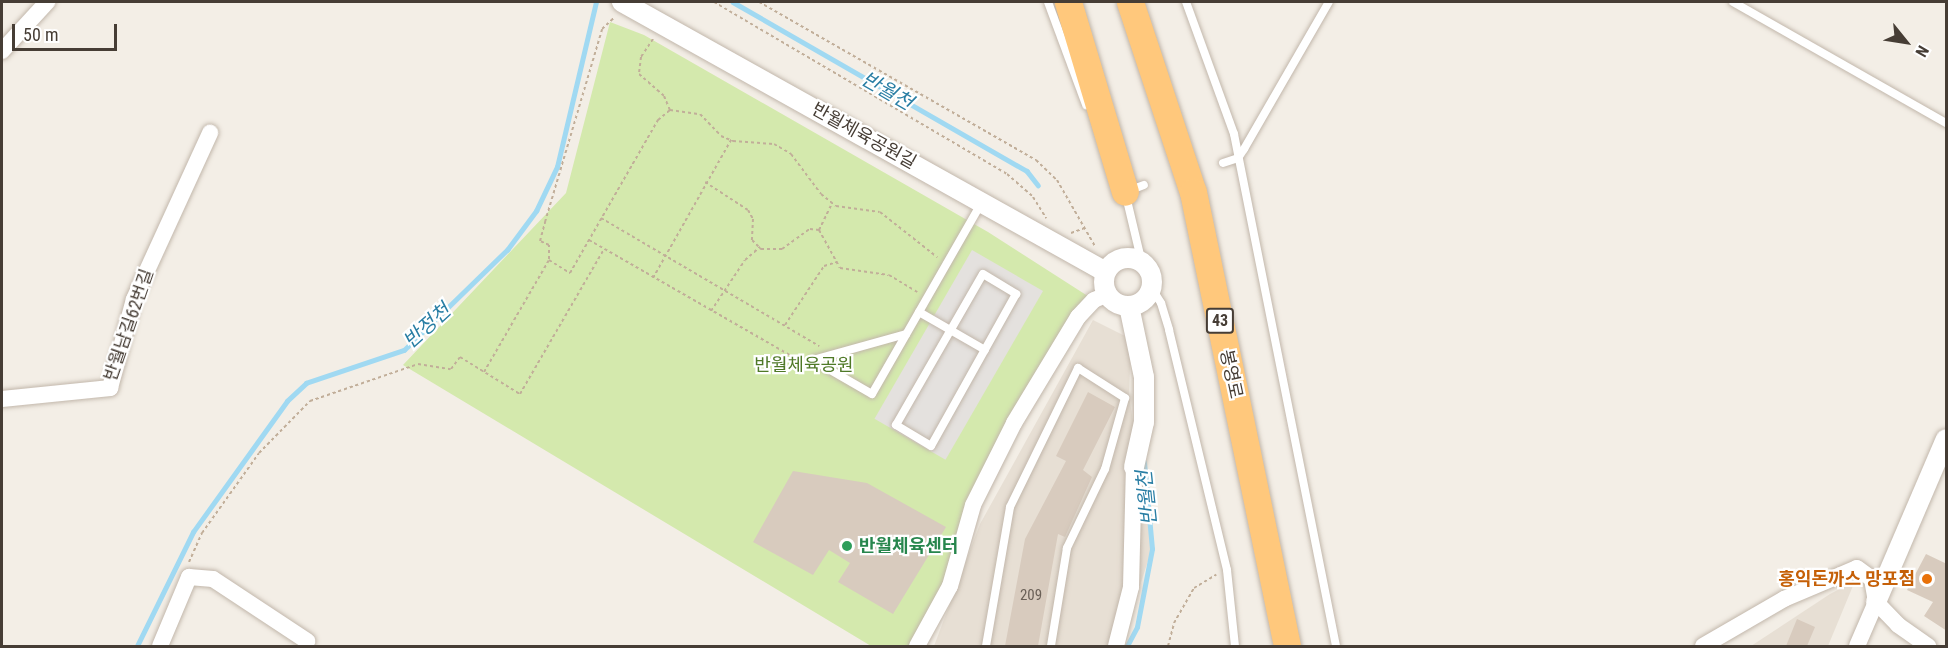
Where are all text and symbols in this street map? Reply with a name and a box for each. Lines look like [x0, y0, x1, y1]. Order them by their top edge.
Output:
scale bar [15, 12, 120, 50]
north arrow [1876, 12, 1936, 72]
text: 50 m [23, 24, 58, 45]
text: N [1911, 42, 1933, 60]
water label: 반월천 [857, 67, 917, 115]
street label: 반월체육공원길 [808, 98, 920, 174]
street label: 반월남길62번길 [100, 266, 158, 384]
water label: 반정천 [398, 299, 456, 353]
road number: 43 [1205, 308, 1235, 334]
street label: 봉영로 [1215, 347, 1247, 401]
park label: 반월체육공원 [754, 354, 854, 376]
water label: 반월천 [1132, 469, 1162, 527]
place label: 반월체육센터 [859, 535, 958, 557]
marker: 반월체육센터 [840, 539, 854, 553]
place label: 홍익돈까스 망포점 [1778, 568, 1915, 590]
marker: 홍익돈까스 망포점 [1920, 572, 1934, 586]
house number: 209 [1020, 587, 1042, 605]

